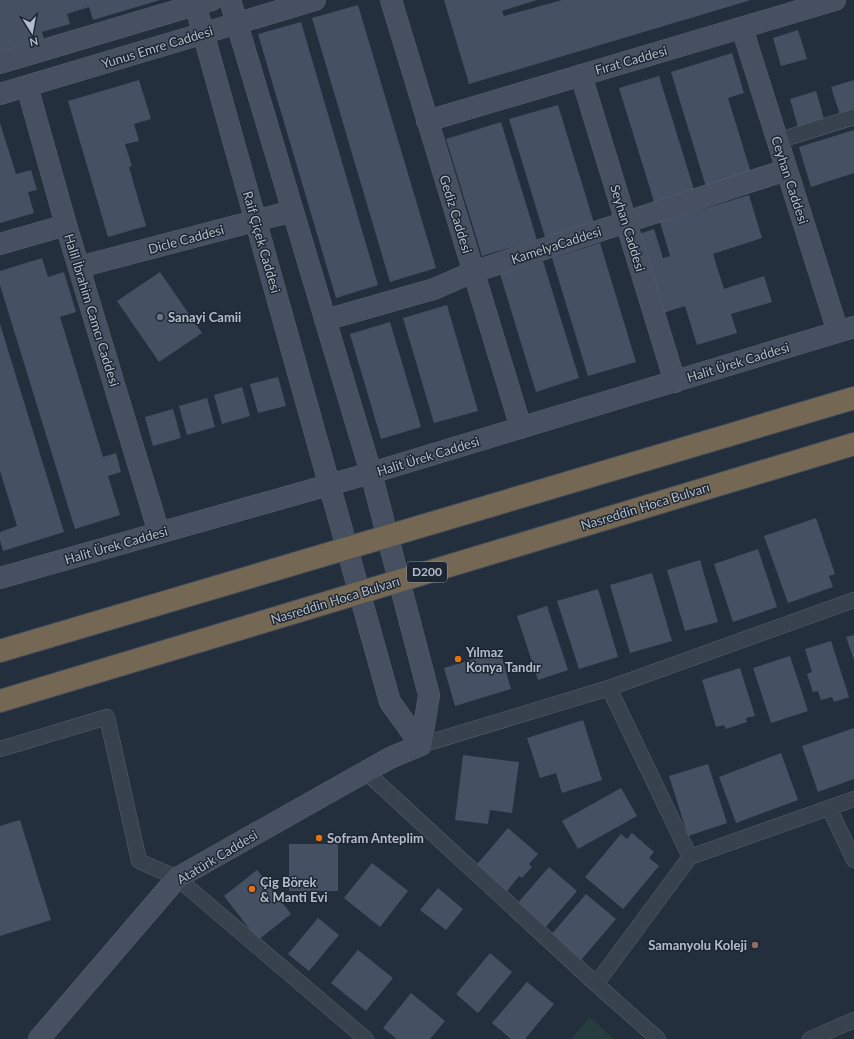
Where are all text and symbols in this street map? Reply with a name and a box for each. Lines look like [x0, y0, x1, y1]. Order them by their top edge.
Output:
north arrow [12, 12, 52, 52]
street label: Yunus Emre Caddesi [99, 22, 215, 72]
text: N [29, 35, 39, 49]
street label: Fırat Caddesi [593, 42, 669, 78]
street label: Ceyhan Caddesi [768, 134, 812, 226]
street label: Gediz Caddesi [436, 173, 476, 255]
street label: Seyhan Caddesi [607, 183, 649, 273]
street label: Raif Çiçek Caddesi [240, 189, 284, 295]
street label: Dicle Caddesi [146, 221, 226, 257]
street label: KamelyaCaddesi [509, 223, 603, 267]
street label: Halil İbrahim Camcı Caddesi [61, 232, 123, 388]
place label: Sanayi Camii [168, 309, 241, 325]
marker: Sanayi Camii [155, 312, 165, 322]
street label: Halit Ürek Caddesi [685, 339, 791, 385]
street label: Halit Ürek Caddesi [375, 433, 481, 479]
street label: Nasreddin Hoca Bulvarı [579, 479, 711, 533]
street label: Halit Ürek Caddesi [63, 523, 169, 567]
road number: D200 [407, 562, 447, 582]
street label: Nasreddin Hoca Bulvarı [269, 573, 401, 627]
place label: Yılmaz Konya Tandır [465, 644, 541, 675]
marker: Yılmaz Konya Tandır [453, 654, 463, 664]
street label: Atatürk Caddesi [174, 827, 260, 887]
place label: Sofram Anteplim [327, 830, 424, 846]
marker: Sofram Anteplim [314, 833, 324, 843]
place label: Çig Börek & Manti Evi [260, 874, 327, 905]
marker: Çig Börek & Manti Evi [247, 884, 257, 894]
place label: Samanyolu Koleji [648, 937, 747, 953]
marker: Samanyolu Koleji [750, 940, 760, 950]

